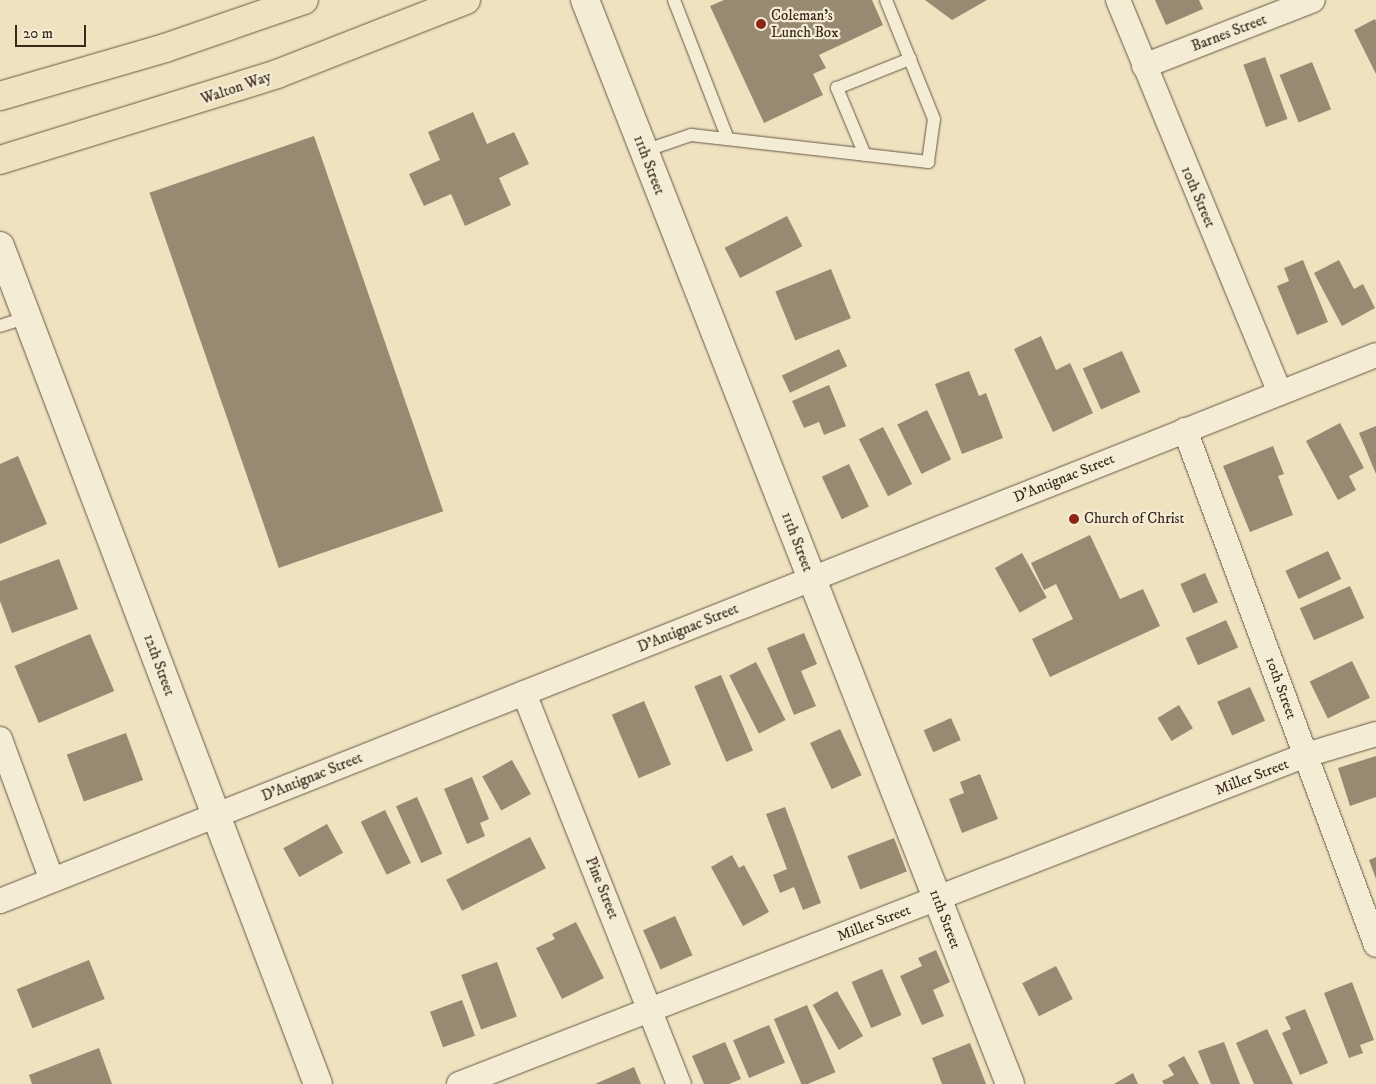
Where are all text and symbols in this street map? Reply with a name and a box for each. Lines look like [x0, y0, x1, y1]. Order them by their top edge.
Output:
place label: Coleman's Lunch Box [771, 6, 839, 41]
street label: Barnes Street [1189, 10, 1269, 56]
scale bar [18, 15, 89, 47]
marker: Coleman's Lunch Box [755, 18, 767, 30]
text: 20 m [23, 24, 53, 43]
street label: Walton Way [199, 68, 273, 108]
street label: 11th Street [629, 133, 669, 197]
street label: 10th Street [1177, 164, 1219, 230]
street label: D'Antignac Street [1011, 450, 1117, 506]
street label: 11th Street [777, 510, 817, 574]
place label: Church of Christ [1084, 510, 1184, 528]
marker: Church of Christ [1068, 513, 1080, 525]
street label: D'Antignac Street [635, 600, 741, 656]
street label: 12th Street [140, 632, 178, 698]
street label: 10th Street [1261, 654, 1301, 722]
street label: D'Antignac Street [259, 749, 365, 805]
street label: Miller Street [1213, 755, 1291, 799]
street label: Pine Street [581, 854, 623, 922]
street label: 11th Street [925, 887, 965, 951]
street label: Miller Street [835, 901, 913, 945]

